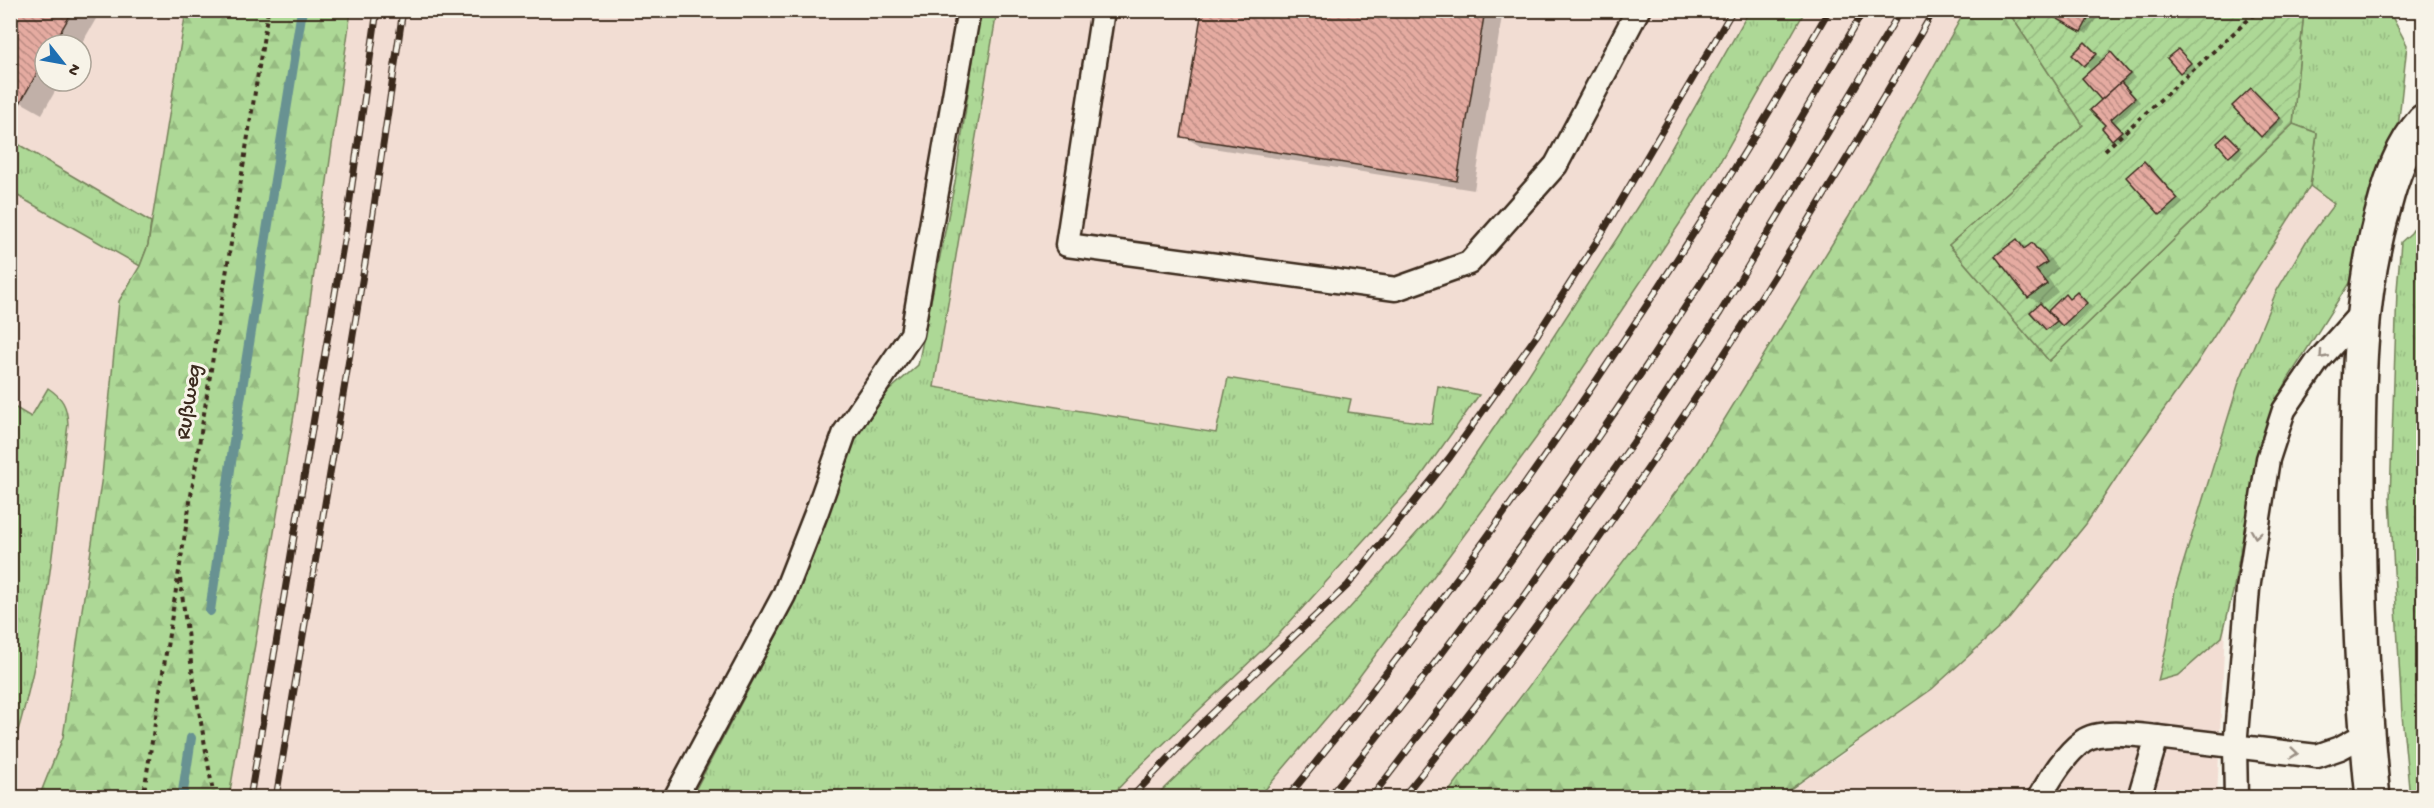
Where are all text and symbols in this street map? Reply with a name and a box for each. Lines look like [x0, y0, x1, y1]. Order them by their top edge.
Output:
north arrow [33, 33, 93, 93]
text: N [62, 60, 84, 79]
one-way arrow [2319, 348, 2330, 359]
street label: Rußweg [171, 362, 209, 442]
one-way arrow [2251, 529, 2263, 538]
one-way arrow [2289, 746, 2298, 759]

